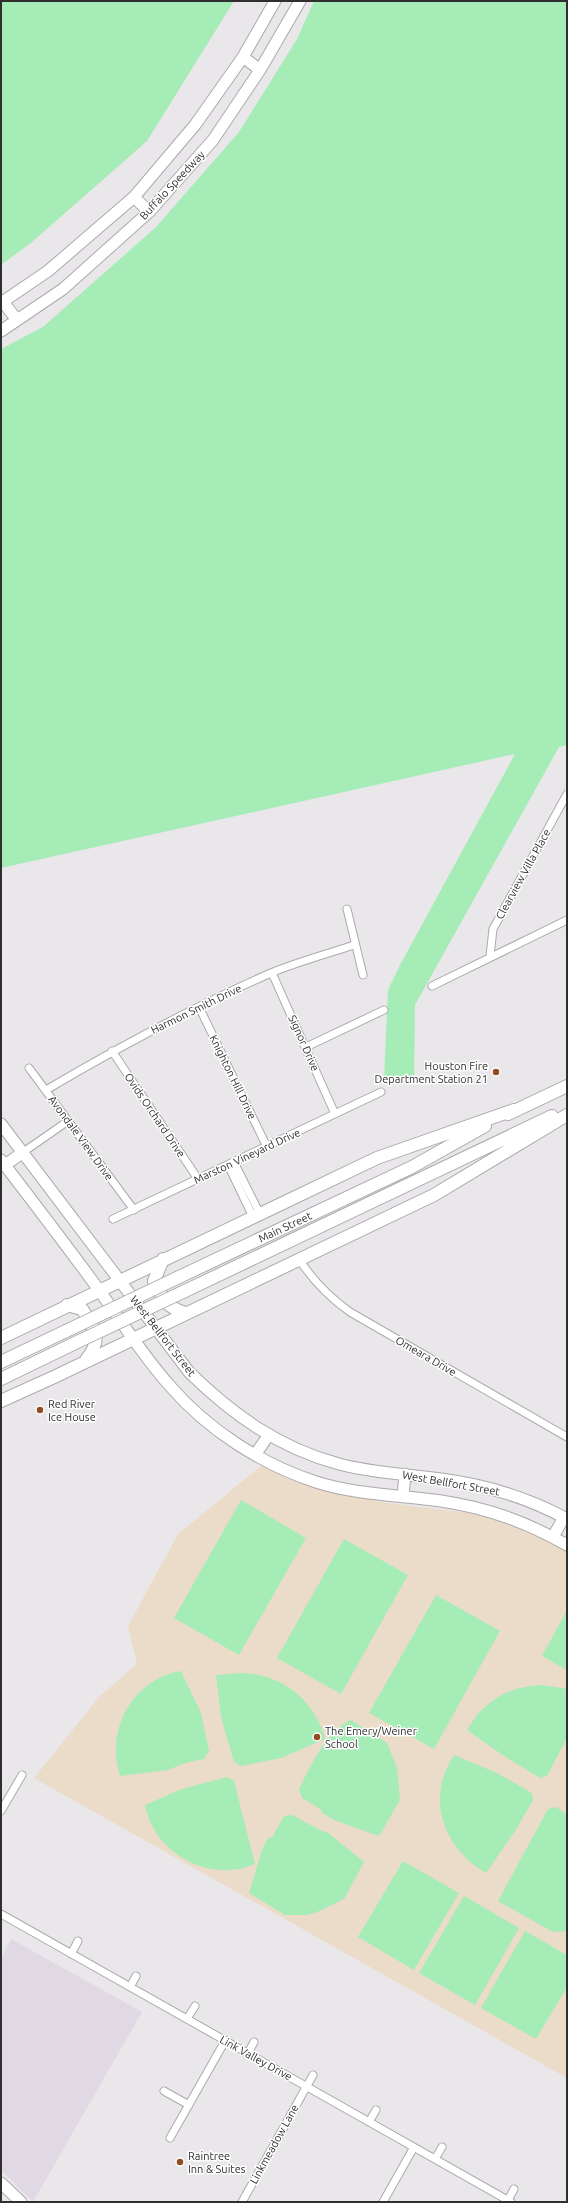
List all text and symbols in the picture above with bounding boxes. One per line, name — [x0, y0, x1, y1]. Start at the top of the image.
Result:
street label: Buffalo Speedway — [137, 148, 207, 222]
street label: Clearview Villa Place — [493, 827, 553, 921]
street label: Harmon Smith Drive — [149, 982, 243, 1036]
street label: Signor Drive — [286, 1013, 322, 1073]
street label: Knighton Hill Drive — [207, 1033, 259, 1121]
place label: Houston Fire Department Station 21 — [375, 1060, 488, 1085]
marker: Houston Fire Department Station 21 — [491, 1067, 501, 1077]
street label: Ovids Orchard Drive — [122, 1071, 188, 1159]
street label: Avondale View Drive — [46, 1093, 116, 1183]
street label: Marston Vineyard Drive — [192, 1126, 302, 1186]
street label: Main Street — [256, 1209, 314, 1245]
street label: West Bellfort Street — [128, 1293, 199, 1379]
street label: Omeara Drive — [394, 1334, 458, 1378]
place label: Red River Ice House — [48, 1398, 96, 1423]
marker: Red River Ice House — [35, 1405, 45, 1415]
street label: West Bellfort Street — [401, 1469, 501, 1498]
place label: The Emery/Weiner School — [325, 1725, 418, 1750]
marker: The Emery/Weiner School — [312, 1732, 322, 1742]
street label: Link Valley Drive — [218, 2033, 294, 2083]
street label: Linkmeadow Lane — [247, 2102, 301, 2186]
place label: Raintree Inn & Suites — [188, 2150, 246, 2175]
marker: Raintree Inn & Suites — [175, 2157, 185, 2167]

